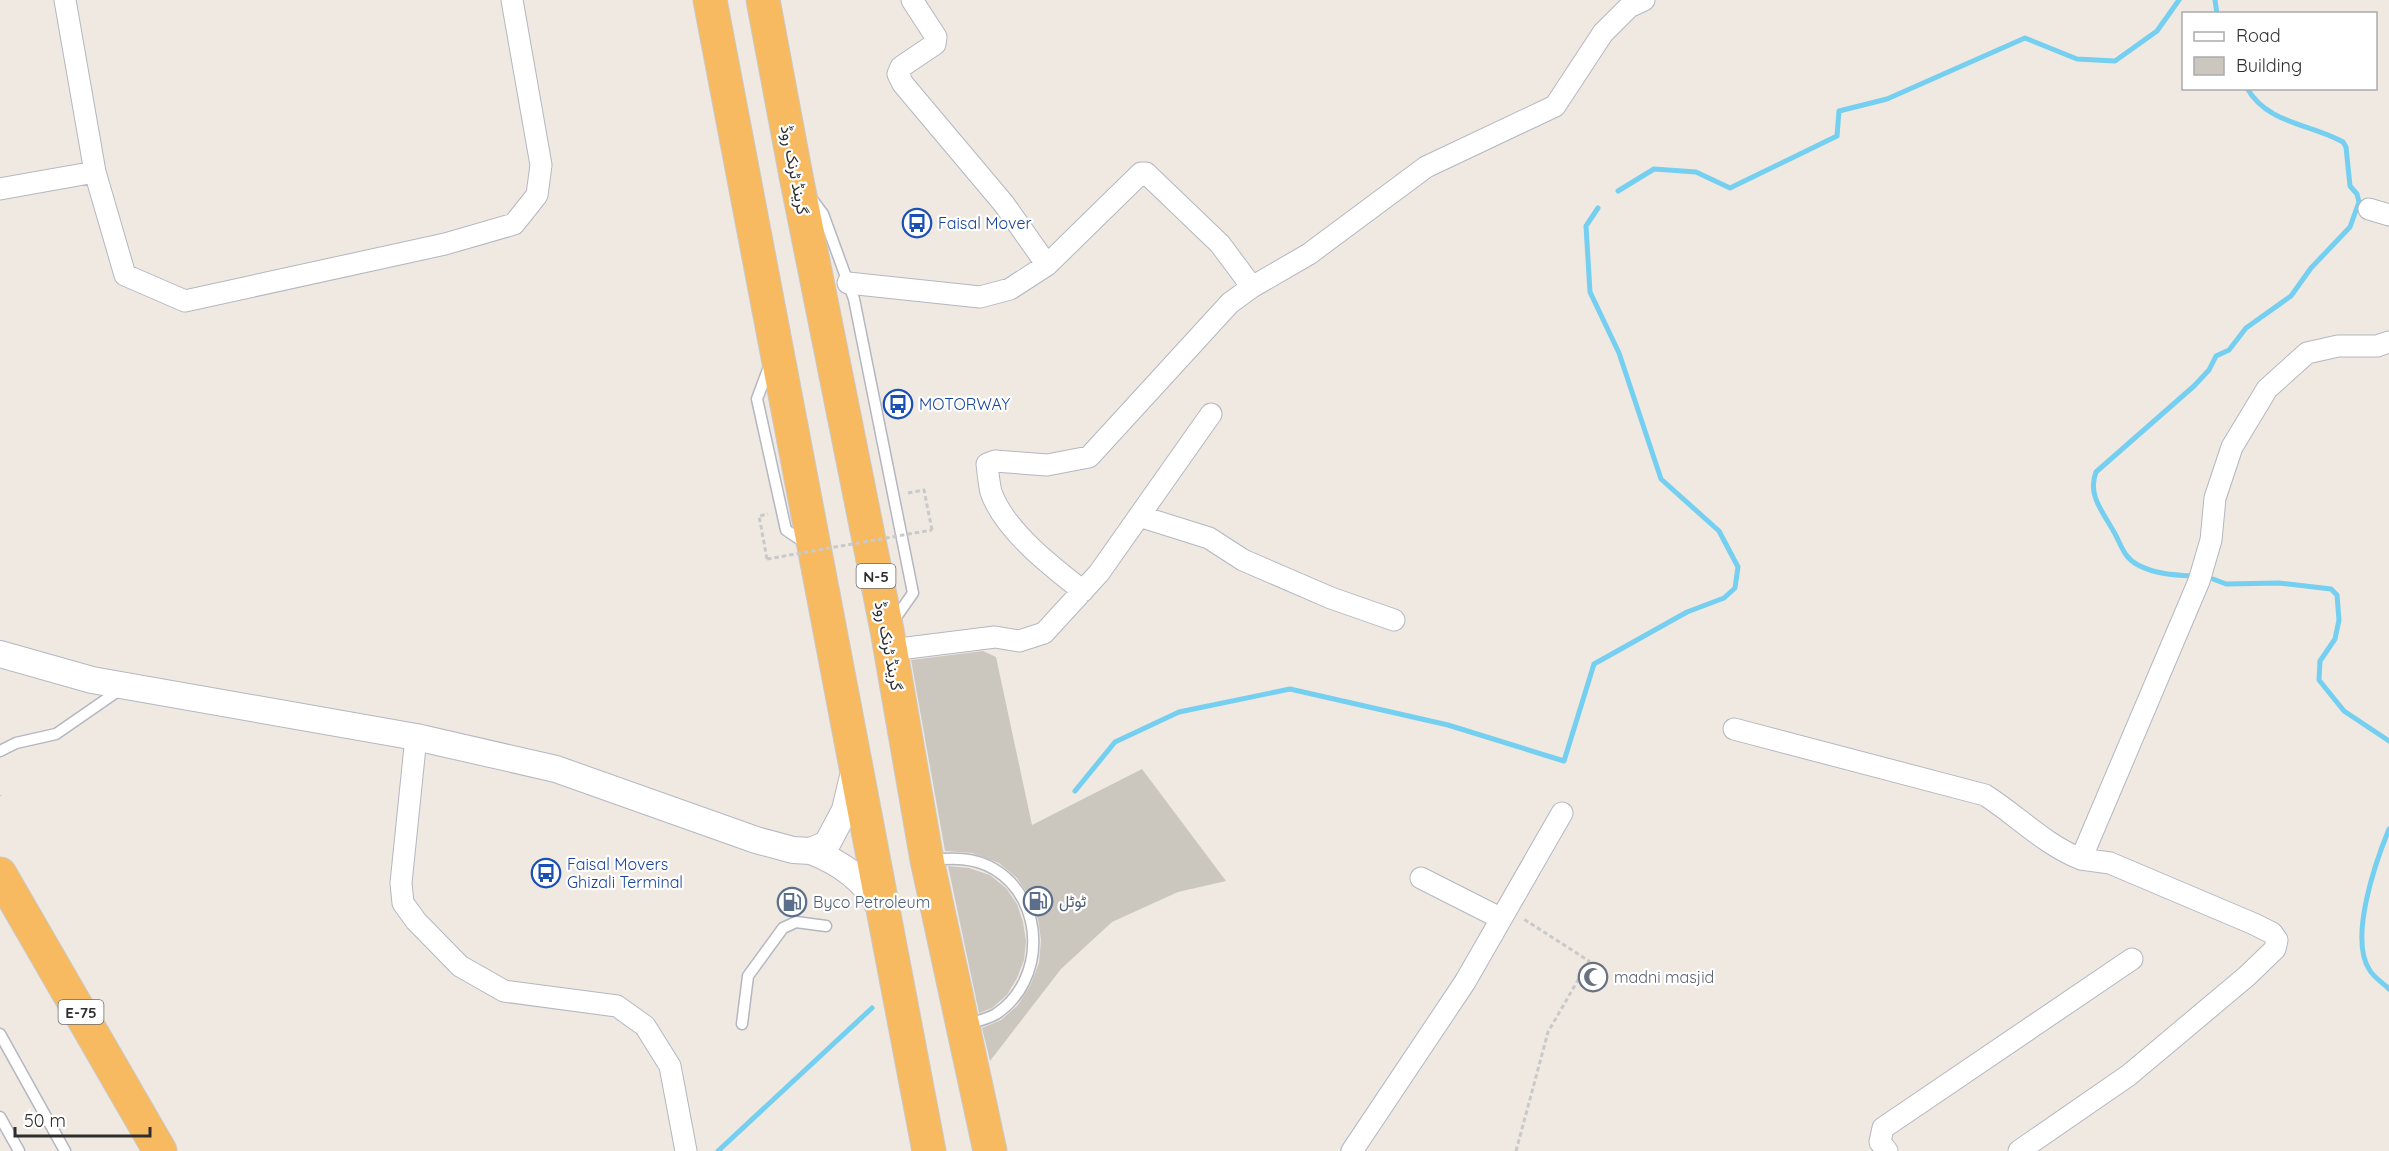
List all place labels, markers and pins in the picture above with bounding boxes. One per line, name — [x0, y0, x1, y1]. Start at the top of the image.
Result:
bus stop icon: Faisal Mover — [901, 207, 933, 239]
place label: Faisal Mover — [938, 213, 1032, 233]
bus stop icon: MOTORWAY — [882, 388, 914, 420]
place label: MOTORWAY — [919, 394, 1010, 414]
place label: Faisal Movers Ghizali Terminal — [567, 854, 683, 892]
bus stop icon: Faisal Movers Ghizali Terminal — [530, 857, 562, 889]
fuel station icon: ٹوٹل — [1022, 885, 1054, 917]
fuel station icon: Byco Petroleum — [776, 886, 808, 918]
place label: ٹوٹل — [1059, 891, 1087, 912]
place label: Byco Petroleum — [813, 892, 930, 912]
mosque icon: madni masjid — [1577, 961, 1609, 993]
place label: madni masjid — [1614, 967, 1714, 987]

